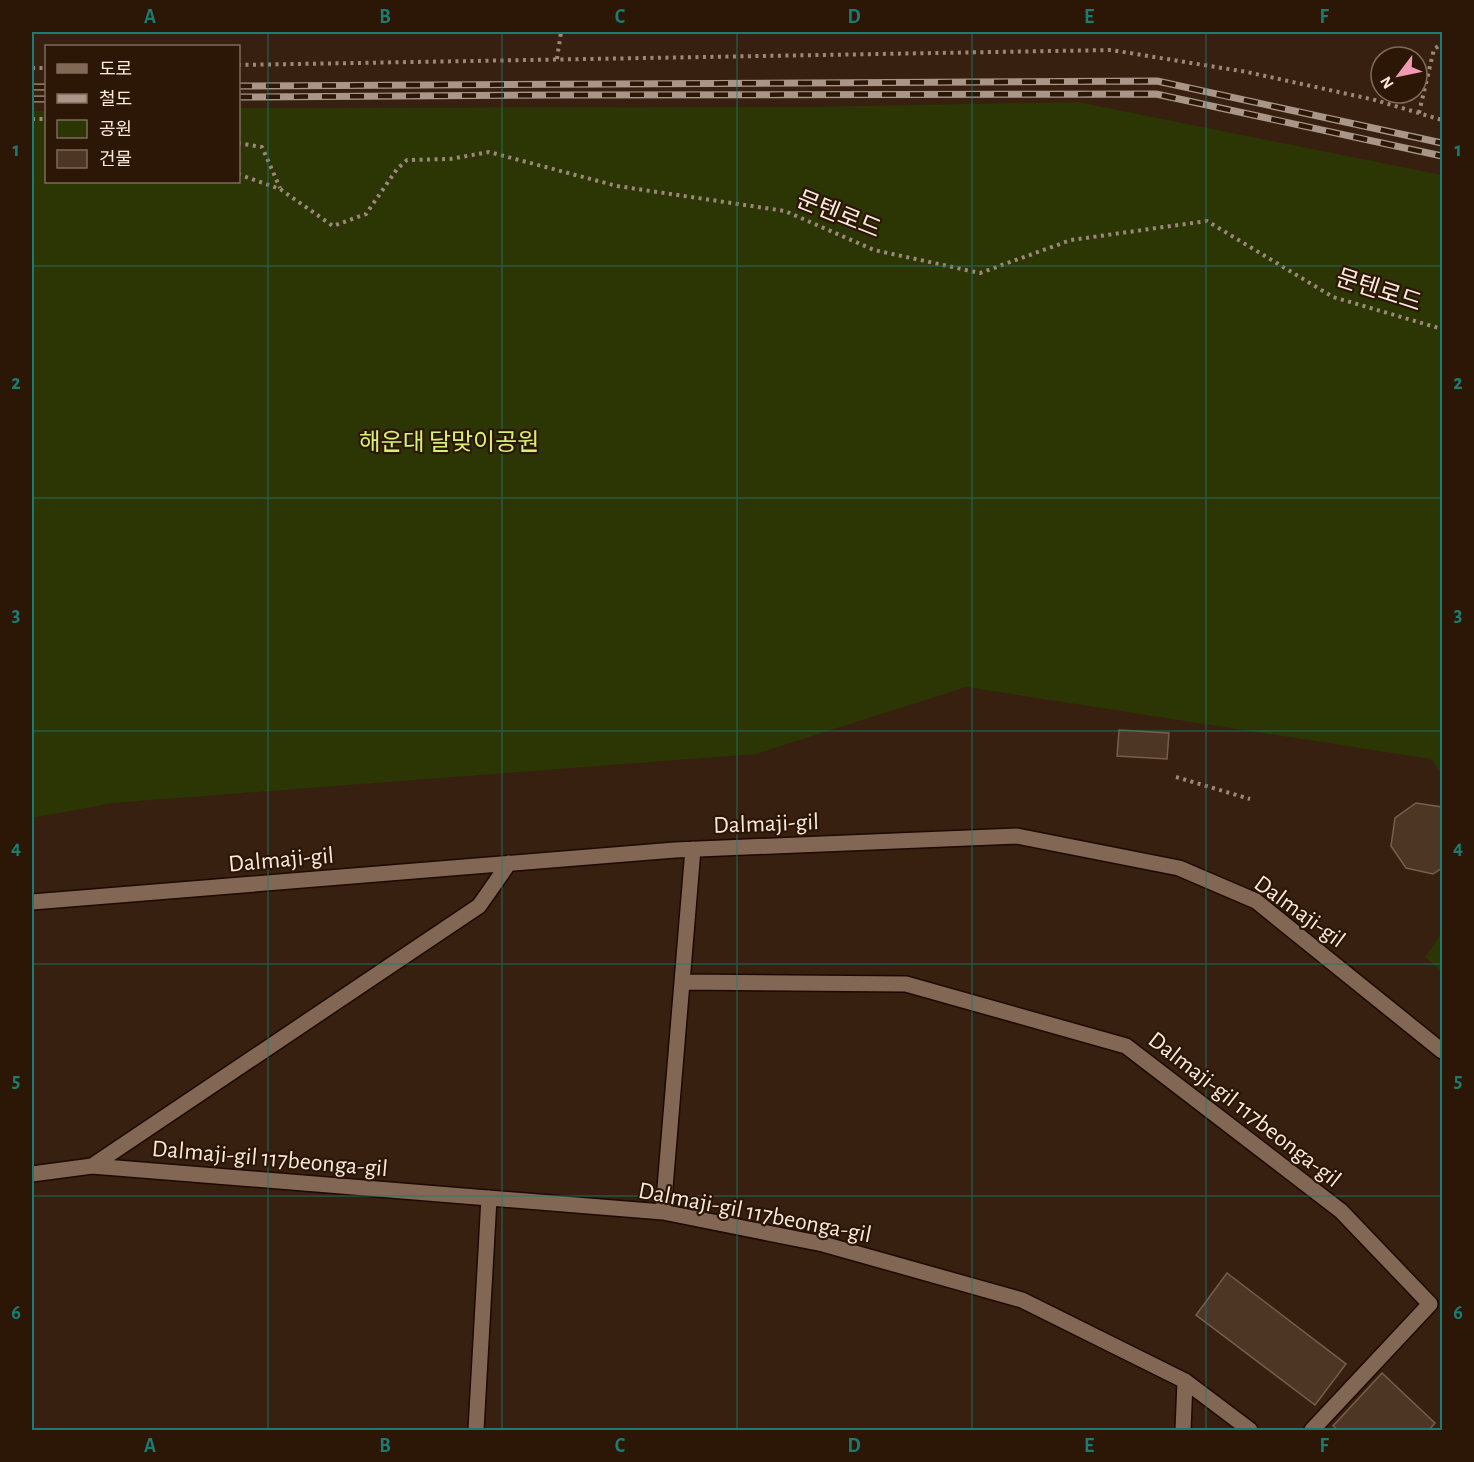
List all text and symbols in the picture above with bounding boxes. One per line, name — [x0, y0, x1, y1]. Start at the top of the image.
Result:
text: A — [144, 7, 156, 27]
text: B — [379, 7, 391, 27]
text: C — [615, 7, 626, 27]
text: D — [847, 7, 861, 27]
text: E — [1084, 7, 1094, 27]
text: F — [1319, 7, 1329, 27]
legend — [45, 45, 240, 183]
north arrow — [1369, 45, 1429, 105]
text: 도로 — [99, 61, 132, 79]
text: N — [1377, 73, 1397, 91]
text: 철도 — [99, 90, 132, 109]
text: 공원 — [99, 120, 132, 139]
text: 1 — [12, 140, 20, 160]
text: 1 — [1454, 140, 1462, 160]
text: 건물 — [99, 150, 132, 169]
street label: 문텐로드 — [793, 186, 884, 243]
street label: 문텐로드 — [1333, 265, 1425, 316]
text: 2 — [11, 373, 21, 393]
text: 2 — [1453, 373, 1463, 393]
park label: 해운대 달맞이공원 — [359, 430, 539, 455]
text: 3 — [12, 605, 20, 625]
text: 3 — [1454, 605, 1462, 625]
street label: Dalmaji-gil — [713, 810, 819, 838]
text: 4 — [11, 838, 21, 858]
text: 4 — [1453, 838, 1463, 858]
street label: Dalmaji-gil — [227, 843, 335, 877]
street label: Dalmaji-gil — [1250, 871, 1349, 953]
street label: Dalmaji-gil 117beonga-gil — [1144, 1027, 1345, 1192]
text: 5 — [12, 1071, 20, 1091]
text: 5 — [1454, 1071, 1462, 1091]
street label: Dalmaji-gil 117beonga-gil — [151, 1137, 389, 1181]
street label: Dalmaji-gil 117beonga-gil — [636, 1179, 873, 1247]
text: 6 — [11, 1303, 21, 1323]
text: 6 — [1453, 1303, 1463, 1323]
text: A — [144, 1436, 156, 1456]
text: B — [379, 1436, 391, 1456]
text: C — [615, 1436, 626, 1456]
text: D — [847, 1436, 861, 1456]
text: E — [1084, 1436, 1094, 1456]
text: F — [1319, 1436, 1329, 1456]

